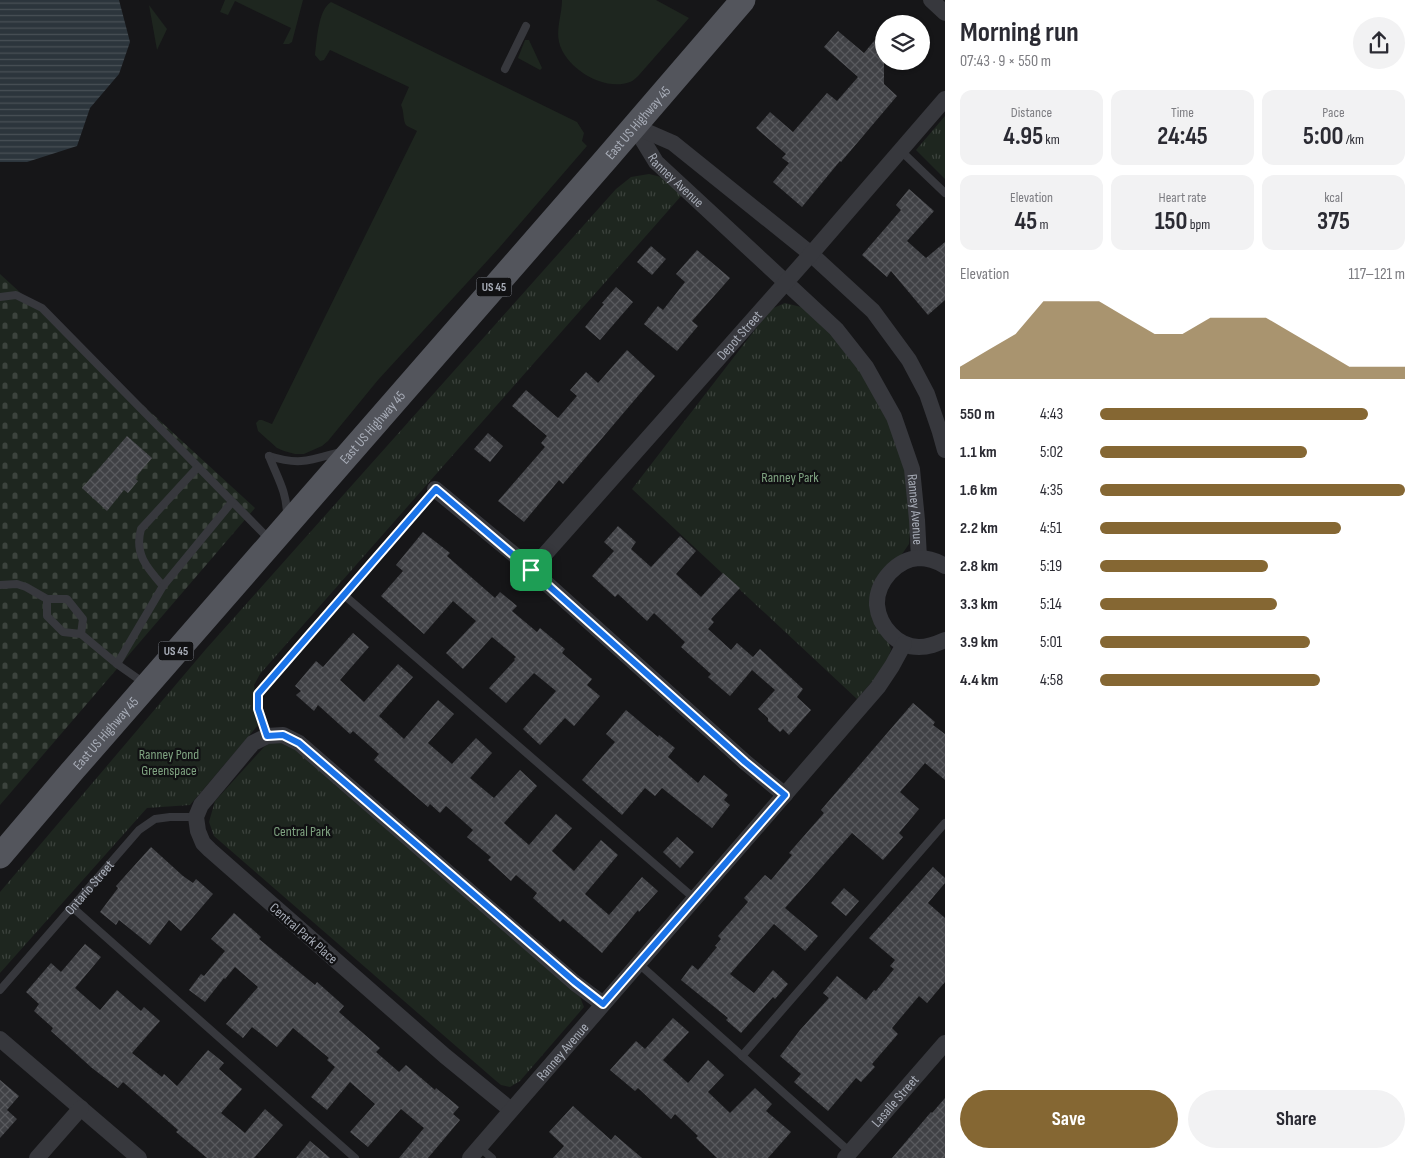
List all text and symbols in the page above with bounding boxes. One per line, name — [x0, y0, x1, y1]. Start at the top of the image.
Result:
map controls — [875, 15, 930, 70]
button: layers — [875, 15, 930, 70]
text: Morning run — [960, 16, 1079, 49]
button: share — [1353, 17, 1405, 69]
text: 07:43 · 9 × 550 m — [960, 52, 1051, 71]
street label: East US Highway 45 — [602, 82, 674, 163]
text: Distance — [1011, 104, 1052, 121]
text: Time — [1171, 104, 1194, 121]
text: Pace — [1322, 104, 1345, 121]
text: 4.95 — [1003, 121, 1043, 152]
text: 24:45 — [1157, 121, 1208, 152]
text: 5:00 — [1303, 121, 1343, 152]
text: km — [1043, 131, 1060, 148]
text: /km — [1343, 131, 1364, 148]
street label: Ranney Avenue — [644, 150, 707, 211]
text: Elevation — [1010, 189, 1053, 206]
text: Heart rate — [1159, 189, 1206, 206]
text: kcal — [1324, 189, 1343, 206]
text: 45 — [1015, 206, 1037, 237]
text: 150 — [1155, 206, 1187, 237]
text: 375 — [1317, 206, 1350, 237]
text: m — [1037, 216, 1048, 233]
text: bpm — [1187, 216, 1210, 233]
text: Elevation — [960, 265, 1009, 284]
text: 117–121 m — [1348, 265, 1405, 284]
road number: US 45 — [476, 278, 512, 296]
street label: Depot Street — [713, 307, 766, 364]
street label: East US Highway 45 — [336, 387, 409, 467]
text: 550 m — [960, 405, 995, 424]
text: 4:43 — [1040, 405, 1063, 424]
text: 1.1 km — [960, 443, 997, 462]
text: 5:02 — [1040, 443, 1063, 462]
park label: Ranney Park — [761, 469, 819, 486]
street label: Ranney Avenue — [904, 473, 926, 545]
text: 1.6 km — [960, 481, 997, 500]
text: 4:35 — [1040, 481, 1063, 500]
text: 2.2 km — [960, 519, 998, 538]
text: 4:51 — [1040, 519, 1062, 538]
pin — [510, 549, 552, 591]
icon: arrive — [517, 556, 545, 584]
text: 2.8 km — [960, 557, 998, 576]
text: 5:19 — [1040, 557, 1062, 576]
text: 3.3 km — [960, 595, 998, 614]
text: 5:14 — [1040, 595, 1062, 614]
text: 3.9 km — [960, 633, 998, 652]
text: 5:01 — [1040, 633, 1062, 652]
road number: US 45 — [158, 641, 194, 660]
text: 4.4 km — [960, 671, 998, 690]
text: 4:58 — [1040, 671, 1063, 690]
street label: East US Highway 45 — [69, 693, 142, 773]
park label: Ranney Pond Greenspace — [139, 746, 199, 779]
park label: Central Park — [273, 823, 331, 840]
street label: Ontario Street — [61, 857, 118, 918]
street label: Central Park Place — [266, 899, 341, 967]
street label: Ranney Avenue — [533, 1019, 592, 1084]
street label: Lasalle Street — [868, 1071, 923, 1131]
button: Save — [960, 1090, 1178, 1148]
button: Share — [1188, 1090, 1405, 1148]

